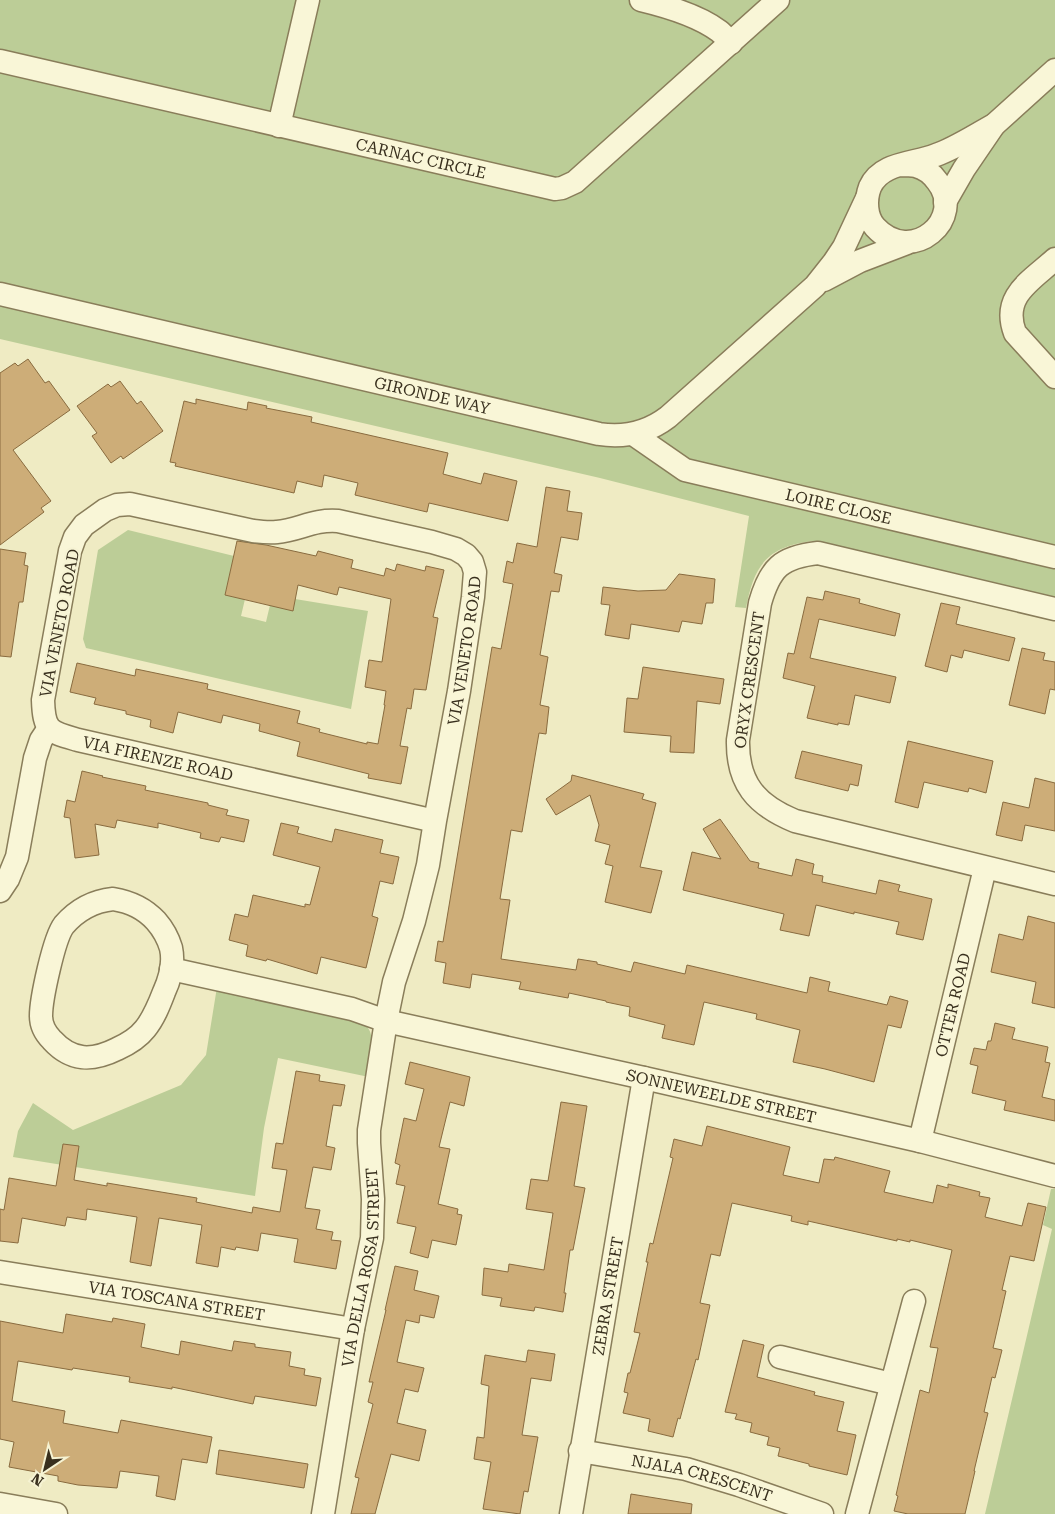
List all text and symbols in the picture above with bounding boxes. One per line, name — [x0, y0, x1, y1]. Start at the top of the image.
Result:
street label: CARNAC CIRCLE — [354, 134, 488, 183]
street label: GIRONDE WAY — [372, 373, 492, 418]
street label: LOIRE CLOSE — [784, 485, 893, 528]
street label: VIA VENETO ROAD — [36, 547, 83, 699]
street label: VIA VENETO ROAD — [444, 575, 485, 727]
street label: ORYX CRESCENT — [730, 610, 769, 750]
street label: VIA FIRENZE ROAD — [81, 732, 235, 785]
street label: OTTER ROAD — [931, 951, 974, 1059]
street label: SONNEWEELDE STREET — [624, 1065, 818, 1127]
street label: VIA DELLA ROSA STREET — [338, 1167, 383, 1368]
street label: ZEBRA STREET — [589, 1235, 627, 1357]
street label: VIA TOSCANA STREET — [87, 1277, 267, 1325]
north arrow — [20, 1444, 70, 1494]
street label: NJALA CRESCENT — [630, 1451, 775, 1506]
text: N — [28, 1470, 47, 1489]

